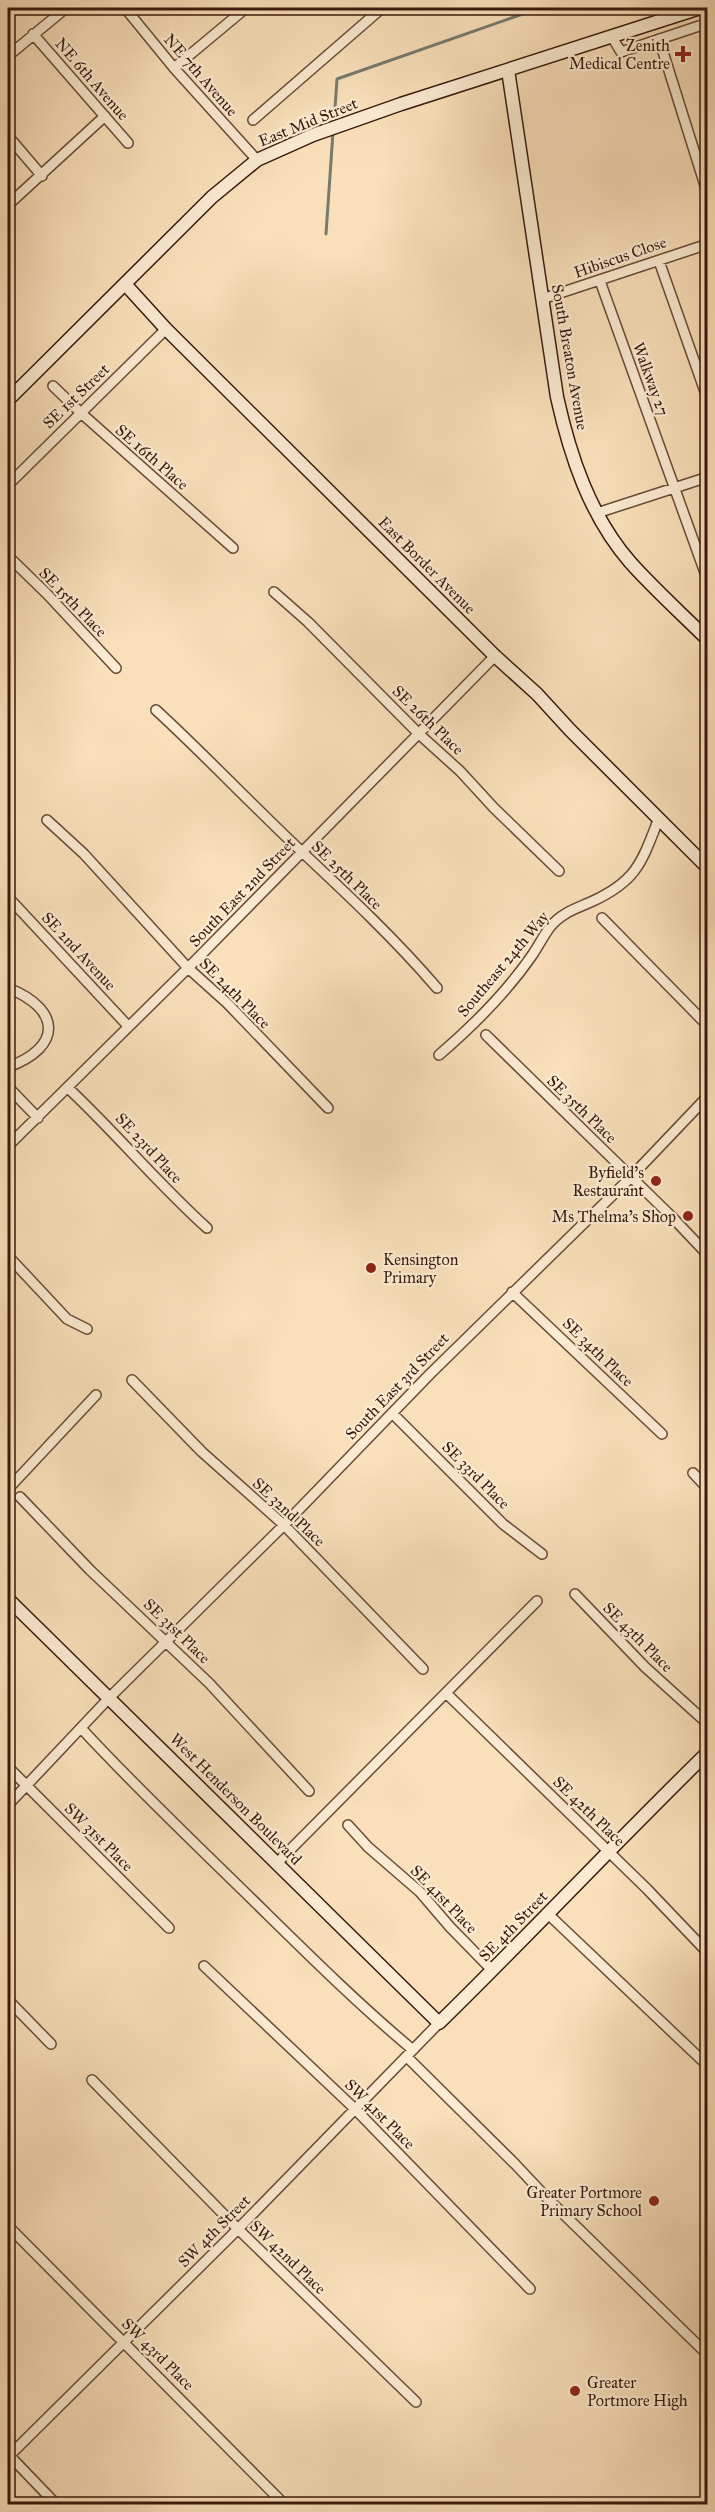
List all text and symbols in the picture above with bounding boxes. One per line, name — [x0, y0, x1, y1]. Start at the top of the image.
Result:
street label: NE 7th Avenue — [160, 30, 242, 120]
street label: NE 6th Avenue — [51, 34, 133, 124]
place label: Zenith Medical Centre — [569, 36, 670, 73]
marker: Zenith Medical Centre — [674, 45, 692, 63]
street label: East Mid Street — [256, 93, 361, 151]
street label: Hibiscus Close — [571, 232, 669, 282]
street label: South Breaton Avenue — [548, 283, 592, 432]
street label: Walkway 27 — [629, 340, 673, 418]
street label: SE 1st Street — [39, 359, 113, 432]
street label: SE 16th Place — [112, 420, 193, 494]
street label: East Border Avenue — [374, 512, 480, 618]
street label: SE 15th Place — [35, 563, 111, 641]
street label: SE 26th Place — [388, 681, 468, 759]
street label: South East 2nd Street — [185, 833, 299, 951]
street label: SE 25th Place — [308, 837, 387, 914]
street label: Southeast 24th Way — [453, 907, 553, 1021]
street label: SE 2nd Avenue — [38, 908, 120, 994]
street label: SE 24th Place — [196, 954, 275, 1033]
street label: SE 35th Place — [543, 1071, 621, 1147]
street label: SE 23rd Place — [112, 1109, 187, 1187]
place label: Byfield's Restaurant — [572, 1163, 644, 1200]
marker: Byfield's Restaurant — [649, 1174, 663, 1188]
place label: Ms Thelma's Shop — [552, 1207, 676, 1226]
marker: Ms Thelma's Shop — [681, 1209, 695, 1223]
place label: Kensington Primary — [383, 1250, 459, 1287]
marker: Kensington Primary — [364, 1261, 378, 1275]
street label: SE 34th Place — [559, 1314, 638, 1391]
street label: South East 3rd Street — [341, 1329, 453, 1443]
street label: SE 33rd Place — [438, 1437, 514, 1513]
street label: SE 32nd Place — [249, 1474, 329, 1551]
street label: SE 31st Place — [140, 1594, 215, 1668]
street label: SE 43th Place — [599, 1598, 677, 1676]
street label: West Henderson Boulevard — [166, 1729, 306, 1869]
street label: SE 42th Place — [549, 1772, 629, 1850]
street label: SW 31st Place — [61, 1799, 137, 1875]
street label: SE 41st Place — [407, 1861, 482, 1937]
street label: SE 4th Street — [475, 1887, 552, 1965]
street label: SW 41st Place — [341, 2075, 419, 2153]
place label: Greater Portmore Primary School — [527, 2183, 643, 2220]
street label: SW 4th Street — [174, 2191, 254, 2271]
marker: Greater Portmore Primary School — [647, 2194, 661, 2208]
street label: SW 42nd Place — [246, 2216, 330, 2298]
street label: SW 43rd Place — [118, 2314, 198, 2394]
place label: Greater Portmore High — [587, 2373, 688, 2411]
marker: Greater Portmore High — [568, 2384, 582, 2398]

